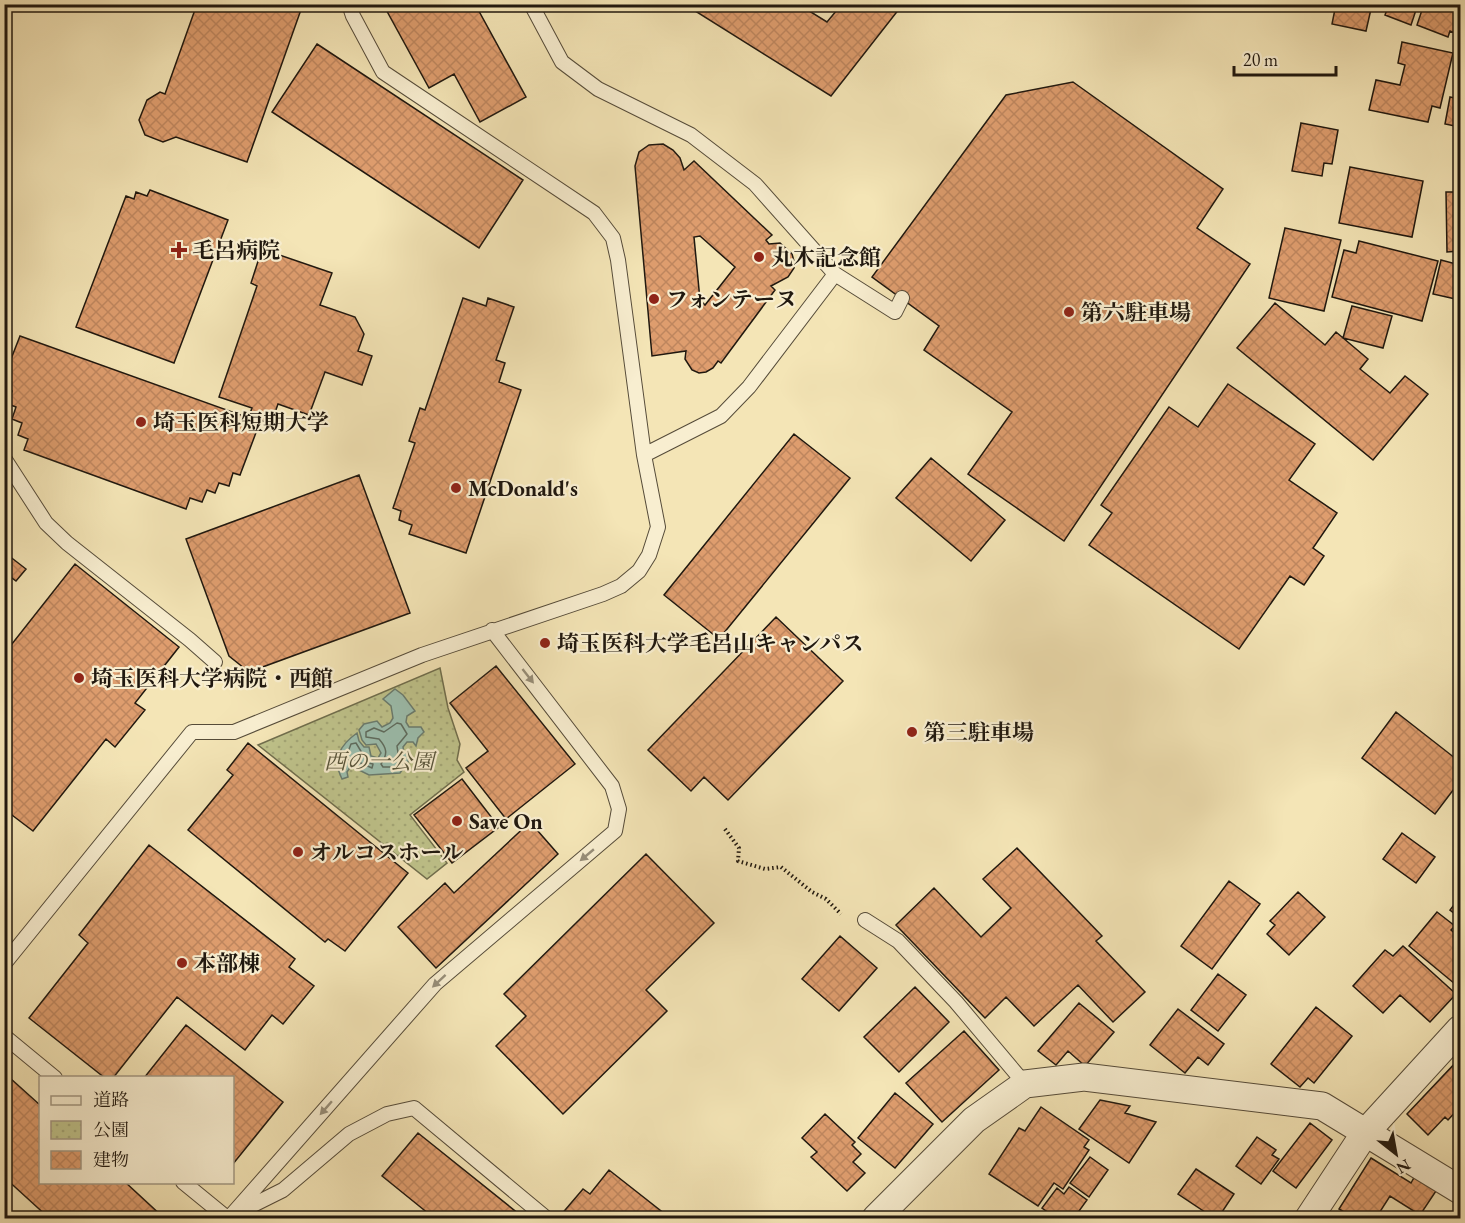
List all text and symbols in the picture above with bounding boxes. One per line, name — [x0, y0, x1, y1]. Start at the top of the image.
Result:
scale bar — [1234, 39, 1336, 77]
text: 20 m — [1243, 48, 1278, 71]
place label: 毛呂病院 — [192, 236, 280, 265]
marker: 毛呂病院 — [170, 241, 188, 259]
place label: 丸木記念館 — [771, 243, 881, 272]
marker: 丸木記念館 — [752, 250, 766, 264]
place label: フォンテーヌ — [666, 285, 797, 314]
marker: フォンテーヌ — [647, 292, 661, 306]
place label: 第六駐車場 — [1081, 298, 1191, 327]
marker: 第六駐車場 — [1062, 305, 1076, 319]
place label: 埼玉医科短期大学 — [153, 408, 329, 437]
marker: 埼玉医科短期大学 — [134, 415, 148, 429]
place label: McDonald's — [468, 474, 578, 503]
marker: McDonald's — [449, 481, 463, 495]
place label: 埼玉医科大学毛呂山キャンパス — [557, 629, 863, 658]
marker: 埼玉医科大学毛呂山キャンパス — [538, 636, 552, 650]
place label: 埼玉医科大学病院・西館 — [91, 664, 333, 693]
one-way arrow — [522, 668, 534, 684]
marker: 埼玉医科大学病院・西館 — [72, 671, 86, 685]
place label: 第三駐車場 — [924, 718, 1034, 747]
marker: 第三駐車場 — [905, 725, 919, 739]
park label: 西の一公園 — [324, 747, 437, 776]
place label: Save On — [469, 807, 543, 836]
marker: Save On — [450, 814, 464, 828]
place label: オルコスホール — [310, 838, 464, 867]
marker: オルコスホール — [291, 845, 305, 859]
one-way arrow — [579, 848, 595, 861]
place label: 本部棟 — [194, 949, 260, 978]
marker: 本部棟 — [175, 956, 189, 970]
one-way arrow — [431, 974, 446, 988]
legend — [39, 1076, 234, 1184]
text: 道路 — [93, 1088, 129, 1111]
one-way arrow — [320, 1100, 333, 1115]
text: 公園 — [93, 1118, 129, 1141]
north arrow — [1366, 1124, 1426, 1184]
text: 建物 — [93, 1148, 129, 1171]
text: N — [1392, 1154, 1414, 1179]

